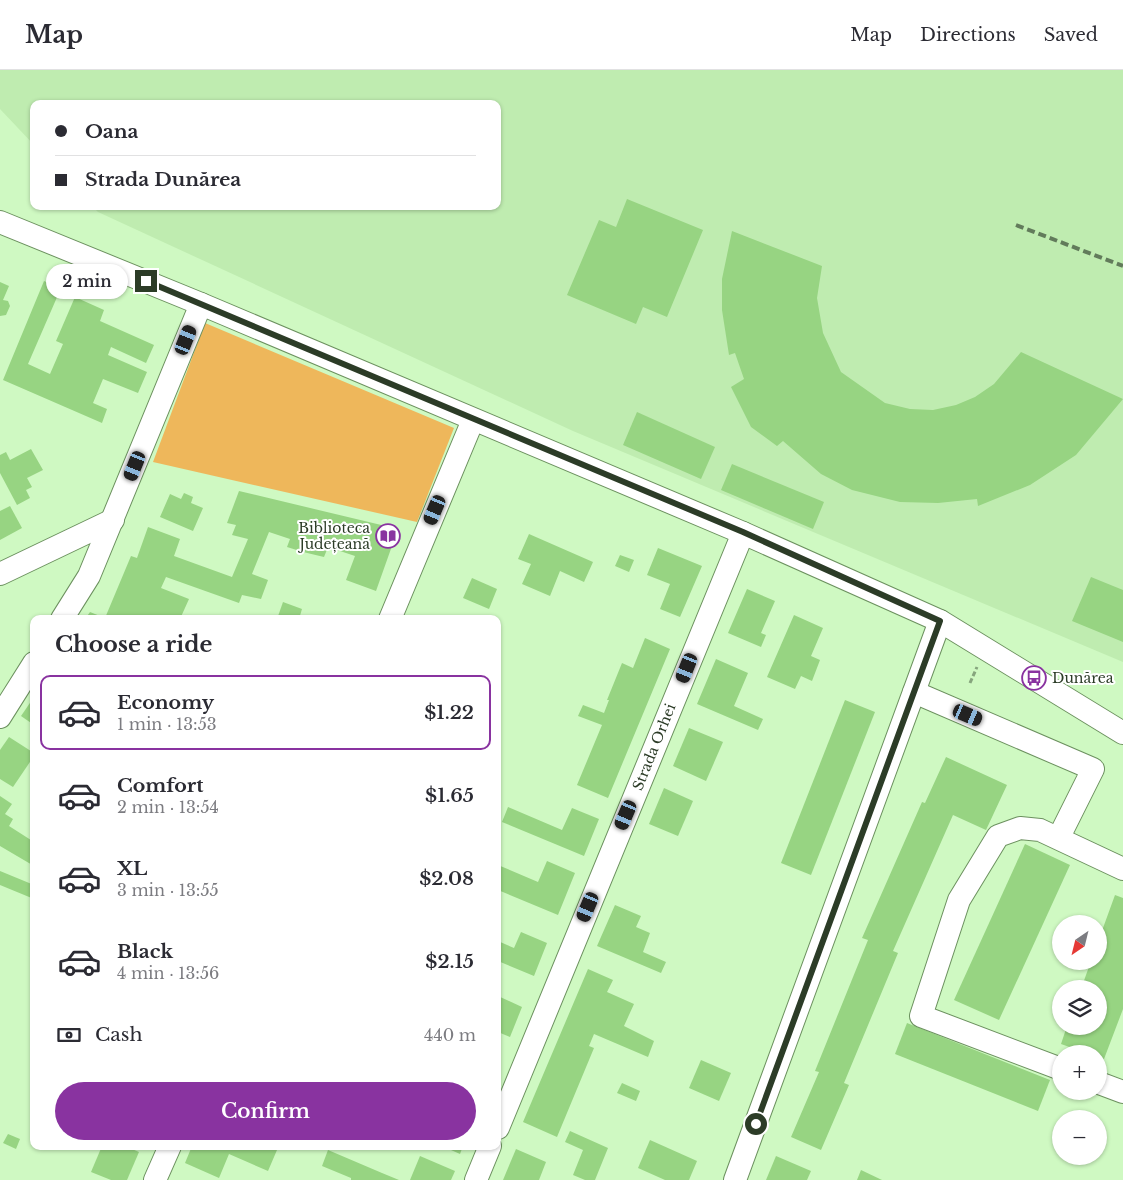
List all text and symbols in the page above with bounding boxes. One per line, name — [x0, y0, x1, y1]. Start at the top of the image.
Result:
text: Map — [25, 20, 83, 49]
text: Map — [850, 24, 892, 46]
text: Directions — [920, 24, 1016, 46]
text: Saved — [1044, 24, 1098, 46]
text: Oana — [85, 120, 138, 143]
text: Strada Dunărea — [85, 168, 241, 191]
callout: 2 min — [46, 264, 128, 298]
route end — [135, 270, 157, 292]
text: 2 min — [62, 271, 112, 291]
car — [173, 323, 198, 357]
car — [122, 449, 147, 483]
car — [422, 493, 447, 527]
place label: Biblioteca Județeană — [297, 519, 370, 553]
library icon: Biblioteca Județeană — [375, 523, 401, 549]
text: Choose a ride — [55, 631, 212, 658]
car — [674, 651, 699, 685]
bus stop icon: Dunărea — [1021, 665, 1047, 691]
place label: Dunărea — [1052, 669, 1114, 687]
icon: car — [57, 690, 102, 735]
text: Economy — [117, 691, 214, 714]
text: $1.22 — [424, 701, 474, 724]
street label: Strada Orhei — [628, 701, 680, 793]
car — [951, 702, 984, 728]
text: 1 min · 13:53 — [117, 714, 217, 734]
icon: car — [57, 773, 102, 818]
text: Comfort — [117, 774, 204, 797]
text: $1.65 — [425, 784, 474, 807]
text: 2 min · 13:54 — [117, 797, 219, 817]
car — [613, 798, 638, 832]
icon: car — [57, 856, 102, 901]
text: XL — [117, 857, 147, 880]
text: $2.08 — [419, 867, 474, 890]
text: 3 min · 13:55 — [117, 880, 219, 900]
car — [575, 890, 600, 924]
north arrow — [1052, 915, 1108, 970]
map controls — [1052, 915, 1107, 1165]
icon: car — [57, 939, 102, 984]
text: Black — [117, 940, 173, 963]
text: $2.15 — [425, 950, 474, 973]
text: 4 min · 13:56 — [117, 963, 219, 983]
button: layers — [1052, 980, 1107, 1035]
icon: cash — [55, 1021, 83, 1049]
text: Cash — [95, 1023, 142, 1046]
text: 440 m — [424, 1025, 476, 1045]
button: + — [1052, 1045, 1107, 1100]
button: Confirm — [55, 1082, 476, 1140]
button: − — [1052, 1110, 1107, 1165]
route start — [745, 1113, 767, 1135]

